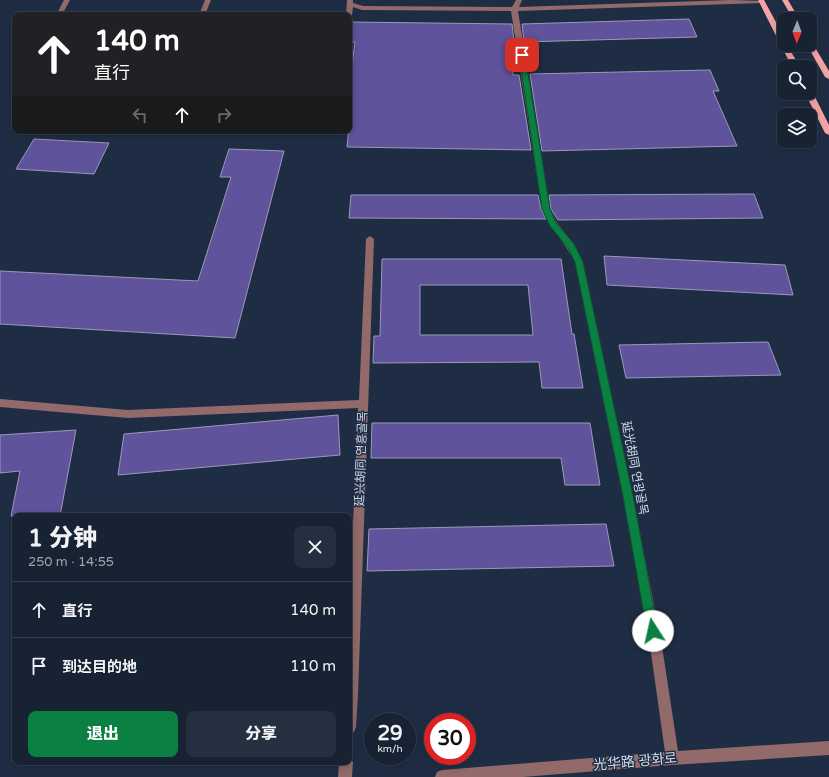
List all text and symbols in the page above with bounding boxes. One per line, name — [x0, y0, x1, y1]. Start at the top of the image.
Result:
north arrow — [777, 12, 817, 52]
map controls — [777, 12, 817, 148]
text: 140 m — [94, 24, 180, 58]
icon: ahead — [28, 28, 80, 80]
pin — [505, 38, 539, 72]
icon: arrive — [511, 44, 533, 66]
button: search — [777, 60, 817, 100]
text: 直行 — [94, 62, 130, 84]
icon: left — [129, 104, 151, 126]
icon: ahead — [171, 104, 193, 126]
icon: right — [213, 104, 235, 126]
button: layers — [777, 108, 817, 148]
street label: 延兴胡同 연흥골목 — [352, 411, 370, 507]
street label: 延光胡同 연광골목 — [619, 420, 651, 516]
text: 1 分钟 — [28, 524, 97, 553]
button: close — [294, 526, 336, 568]
text: 250 m · 14:55 — [28, 554, 114, 570]
icon: ahead — [28, 599, 50, 621]
text: 140 m — [290, 601, 336, 619]
text: 直行 — [62, 602, 92, 620]
position arrow — [632, 610, 674, 652]
icon: arrive — [28, 655, 50, 677]
text: 110 m — [290, 657, 336, 675]
text: 到达目的地 — [62, 658, 137, 676]
button: 退出 — [28, 711, 178, 757]
button: 分享 — [186, 711, 336, 757]
speed limit sign: 30 — [424, 713, 476, 765]
text: 29 — [377, 722, 403, 746]
text: km/h — [377, 743, 403, 755]
street label: 光华路 광화로 — [592, 749, 678, 774]

